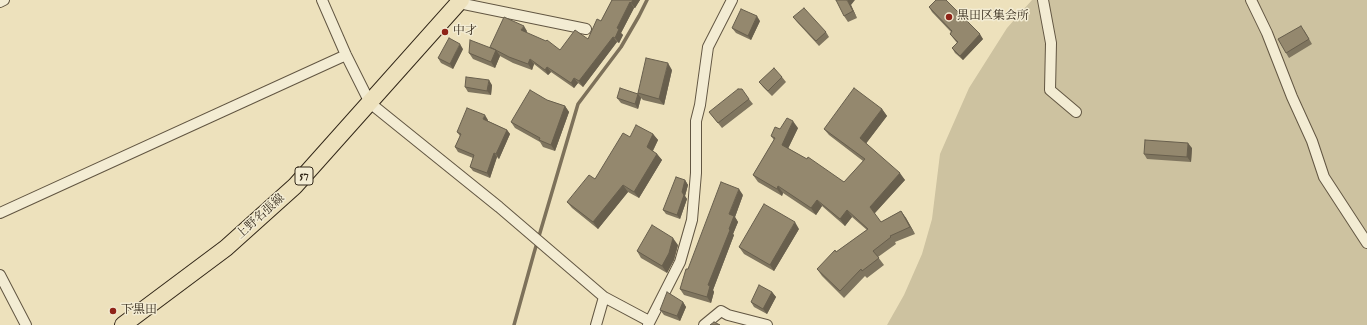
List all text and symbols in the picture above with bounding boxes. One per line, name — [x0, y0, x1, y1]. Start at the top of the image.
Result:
place label: 黒田区集会所 — [957, 10, 1029, 24]
marker: 黒田区集会所 — [944, 12, 954, 22]
place label: 中才 — [453, 25, 477, 39]
marker: 中才 — [440, 27, 450, 37]
road number: 57 — [295, 167, 313, 185]
street label: 上野名張線 — [234, 192, 288, 242]
place label: 下黒田 — [121, 304, 157, 318]
marker: 下黒田 — [108, 306, 118, 316]

